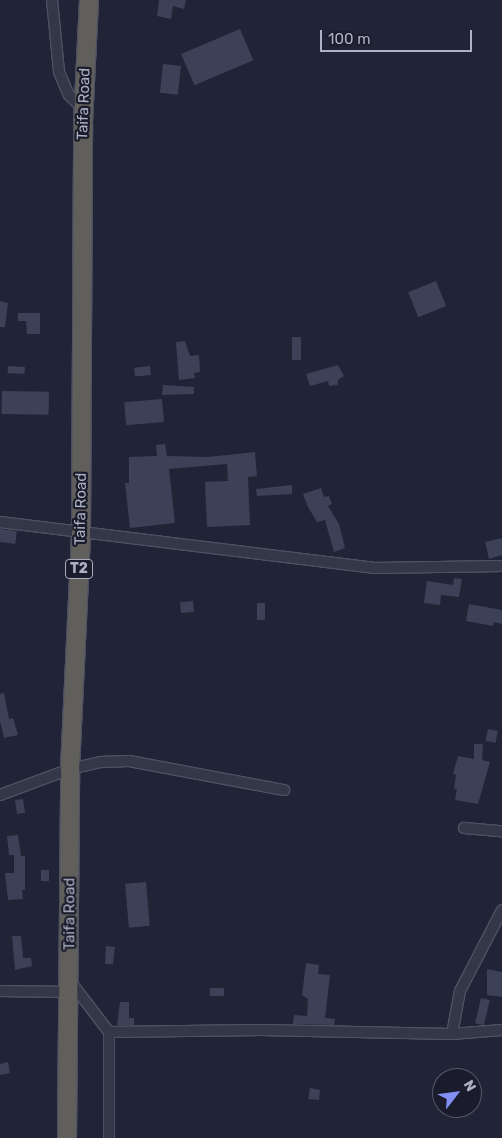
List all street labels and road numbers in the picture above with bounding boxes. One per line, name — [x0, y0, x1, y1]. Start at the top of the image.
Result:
street label: Taifa Road — [74, 68, 94, 140]
street label: Taifa Road — [71, 473, 91, 545]
road number: T2 — [64, 558, 94, 580]
street label: Taifa Road — [61, 878, 79, 950]

